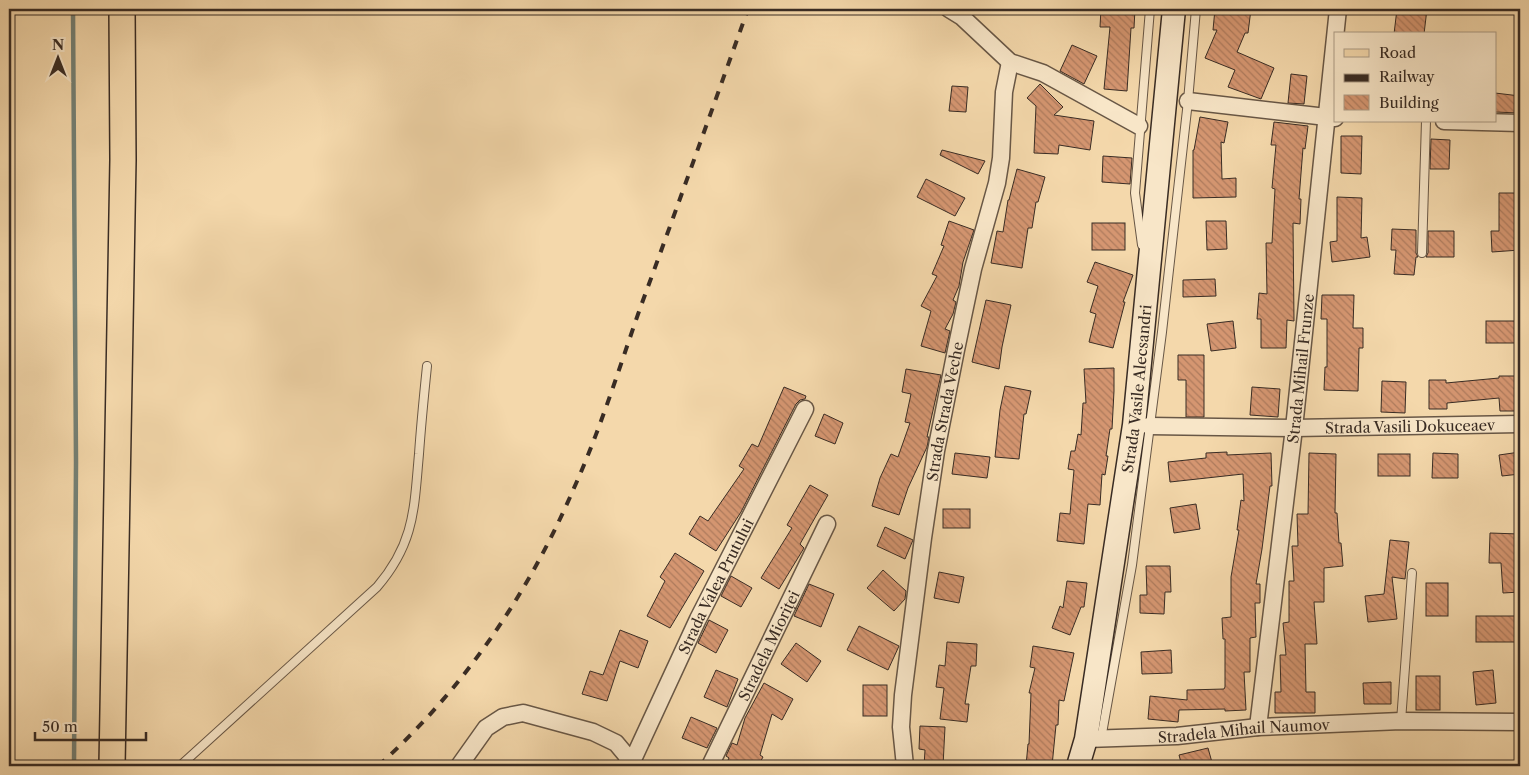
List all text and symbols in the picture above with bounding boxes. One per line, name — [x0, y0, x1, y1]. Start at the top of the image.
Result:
north arrow — [32, 32, 82, 82]
legend — [1334, 32, 1496, 122]
text: N — [52, 36, 64, 54]
text: Road — [1379, 43, 1416, 62]
text: Railway — [1379, 67, 1435, 86]
text: Building — [1379, 93, 1439, 112]
street label: Strada Mihail Frunze — [1283, 293, 1318, 444]
street label: Strada Vasile Alecsandri — [1117, 303, 1155, 474]
street label: Strada Strada Veche — [922, 340, 967, 482]
street label: Strada Vasili Dokuceaev — [1325, 415, 1496, 437]
street label: Strada Valea Prutului — [674, 515, 757, 657]
street label: Stradela Mioriței — [734, 587, 803, 704]
scale bar — [35, 710, 146, 742]
street label: Stradela Mihail Naumov — [1157, 714, 1331, 746]
text: 50 m — [42, 717, 78, 736]

